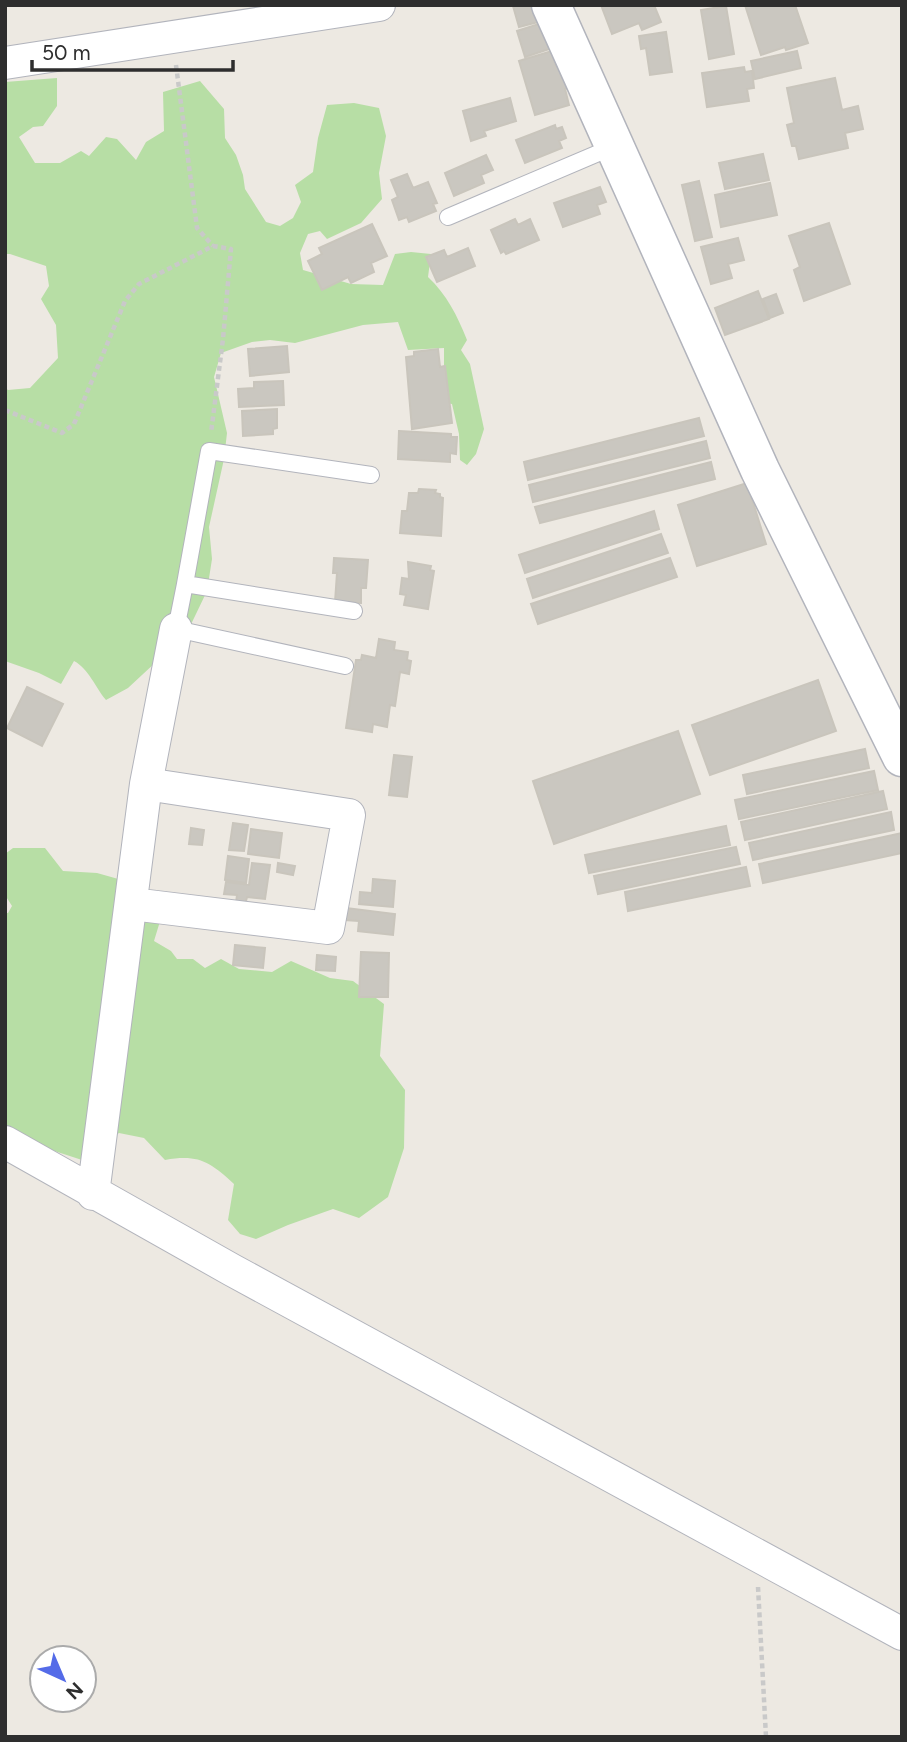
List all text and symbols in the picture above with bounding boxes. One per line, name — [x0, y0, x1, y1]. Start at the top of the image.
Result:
scale bar — [32, 28, 233, 72]
text: 50 m — [42, 40, 91, 65]
north arrow — [28, 1644, 98, 1714]
text: N — [61, 1677, 88, 1704]

